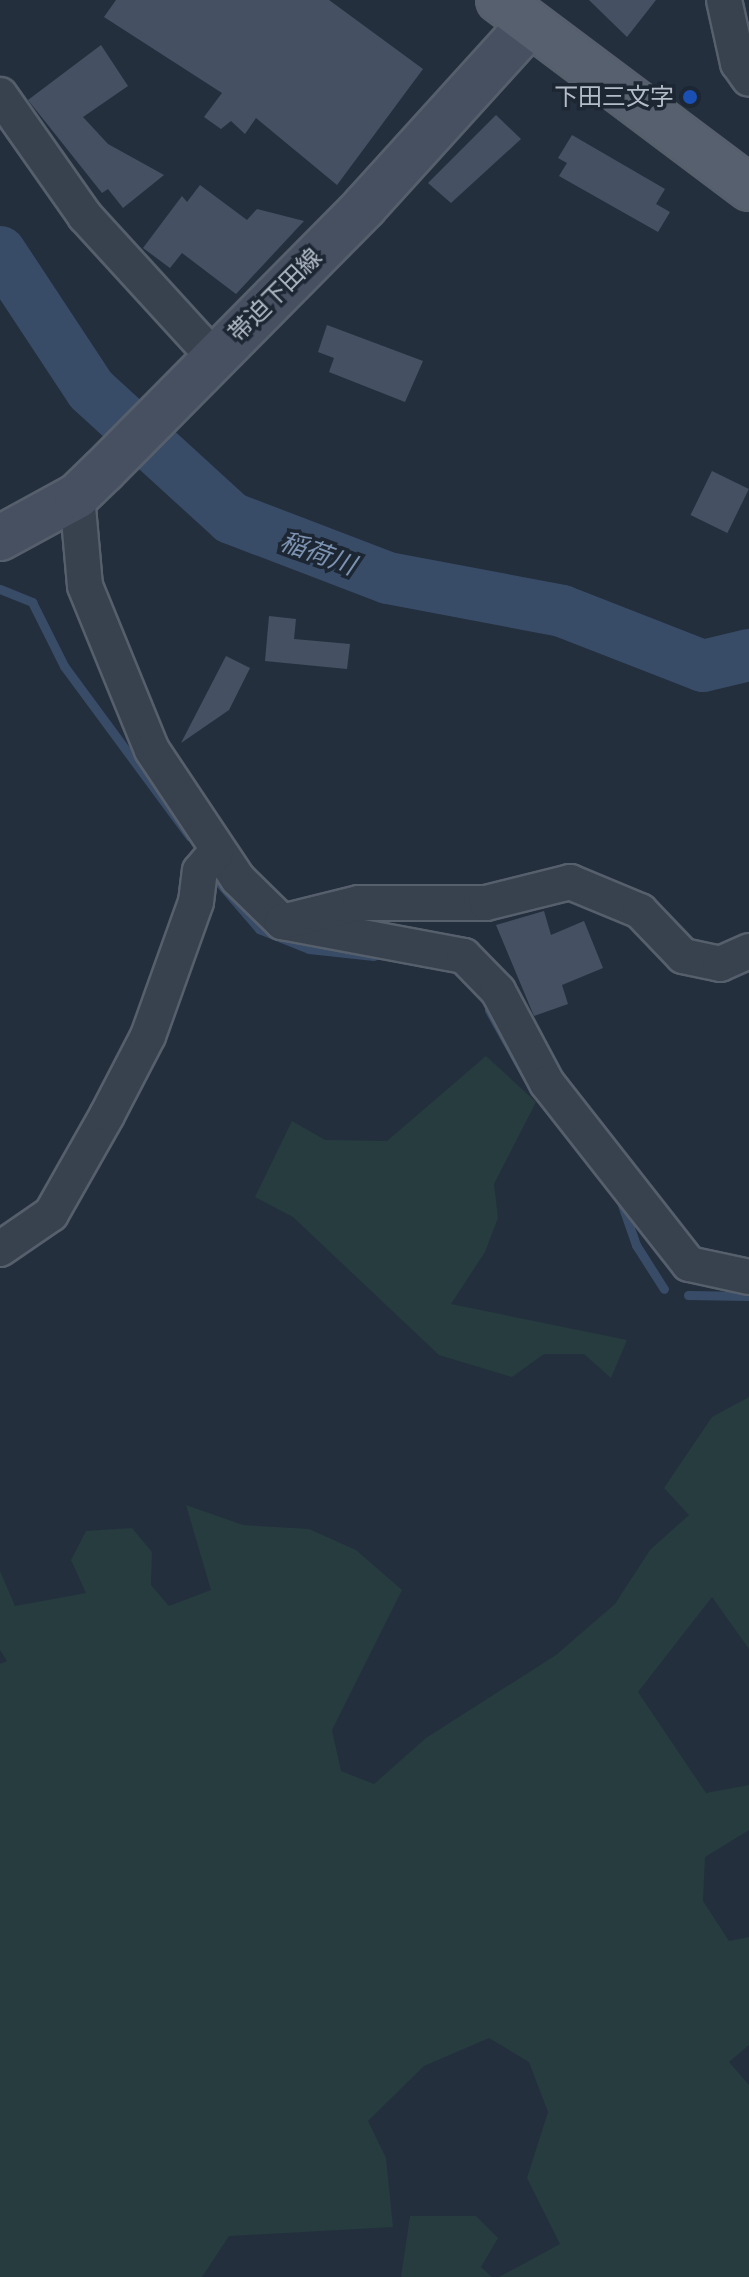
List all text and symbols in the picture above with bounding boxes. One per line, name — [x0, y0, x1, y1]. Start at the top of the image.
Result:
place label: 下田三文字 — [554, 83, 674, 111]
marker: 下田三文字 — [681, 88, 699, 106]
street label: 帯迫下田線 — [222, 242, 328, 348]
water label: 稲荷川 — [276, 525, 360, 581]

